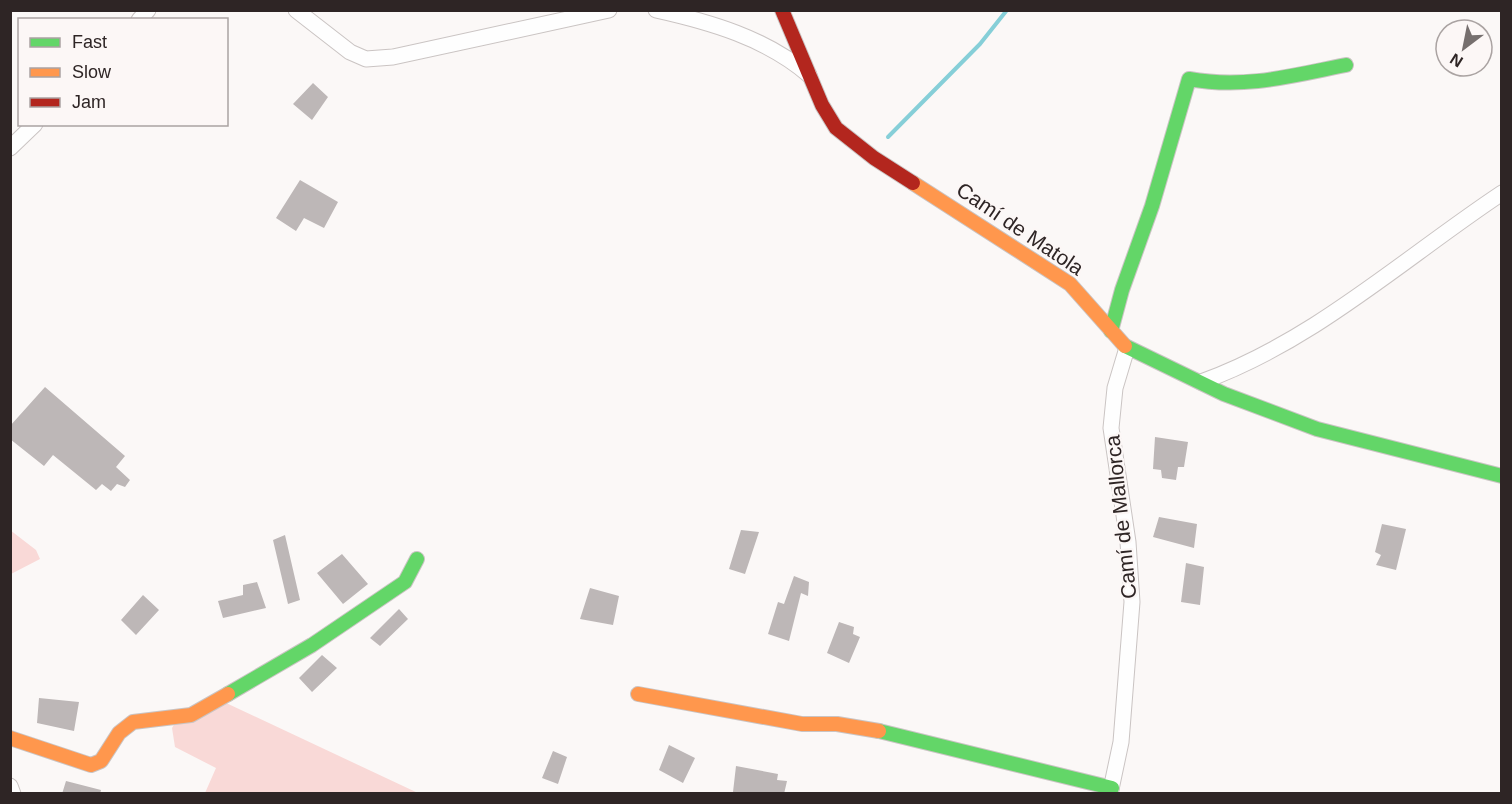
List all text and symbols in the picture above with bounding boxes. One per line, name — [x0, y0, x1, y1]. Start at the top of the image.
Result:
legend — [18, 18, 228, 126]
north arrow — [1434, 18, 1494, 78]
text: Fast — [72, 32, 107, 52]
text: N — [1447, 50, 1466, 71]
text: Slow — [72, 62, 112, 82]
text: Jam — [72, 92, 106, 112]
street label: Camí de Matola — [952, 178, 1088, 280]
street label: Camí de Mallorca — [1100, 434, 1141, 600]

